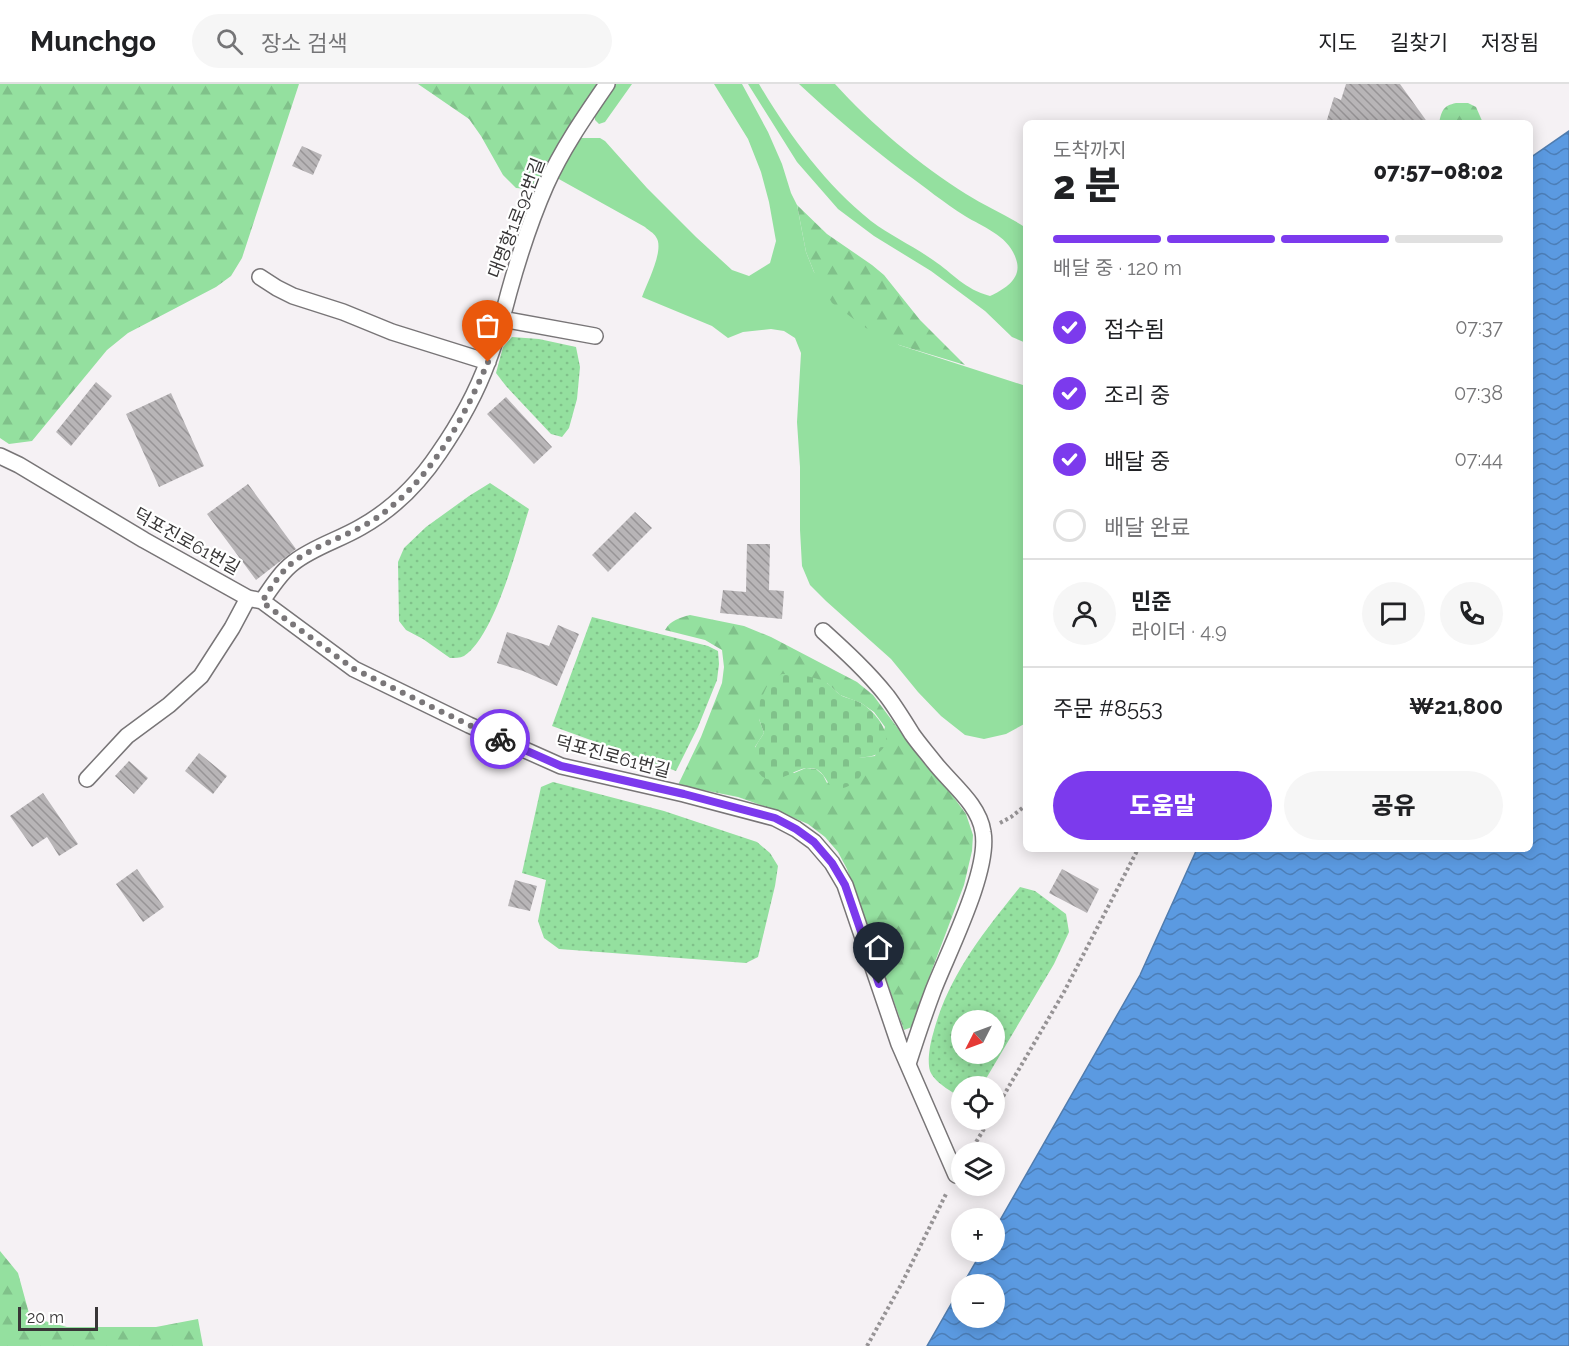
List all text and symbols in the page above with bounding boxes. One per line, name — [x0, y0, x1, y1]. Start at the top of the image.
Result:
search box — [192, 14, 612, 68]
text: Munchgo — [30, 25, 156, 58]
icon: search — [213, 25, 246, 58]
text: 장소 검색 — [261, 30, 347, 56]
text: 지도 — [1318, 30, 1357, 55]
text: 길찾기 — [1390, 30, 1448, 55]
text: 저장됨 — [1481, 30, 1539, 55]
text: 도착까지 — [1053, 138, 1127, 162]
street label: 대명항1로92번길 — [483, 155, 549, 281]
text: 07:57–08:02 — [1374, 158, 1503, 184]
text: 2 분 — [1053, 162, 1121, 208]
text: 배달 중 · 120 m — [1053, 256, 1182, 280]
pin — [462, 300, 513, 362]
icon: bag — [471, 309, 504, 342]
icon: check — [1053, 311, 1086, 344]
text: 07:37 — [1455, 315, 1503, 339]
text: 접수됨 — [1104, 316, 1165, 342]
icon: check — [1053, 377, 1086, 410]
text: 07:38 — [1454, 381, 1503, 405]
text: 조리 중 — [1104, 382, 1170, 408]
icon: check — [1053, 443, 1086, 476]
text: 07:44 — [1455, 447, 1503, 471]
text: 배달 중 — [1104, 448, 1170, 474]
street label: 덕포진로61번길 — [130, 503, 244, 579]
text: 배달 완료 — [1104, 514, 1191, 540]
button: person — [1053, 582, 1116, 645]
button: chat — [1362, 582, 1425, 645]
button: phone — [1440, 582, 1503, 645]
text: 민준 — [1131, 588, 1171, 614]
text: 라이더 · 4.9 — [1131, 619, 1227, 643]
text: ₩21,800 — [1409, 693, 1503, 719]
text: 주문 #8553 — [1053, 695, 1163, 721]
courier — [470, 709, 530, 769]
icon: bike — [484, 723, 517, 756]
street label: 덕포진로61번길 — [553, 731, 673, 781]
button: 도움말 — [1053, 771, 1272, 840]
button: 공유 — [1284, 771, 1503, 840]
pin — [853, 922, 904, 984]
icon: home — [862, 931, 895, 964]
north arrow — [951, 1010, 1005, 1064]
map controls — [951, 1010, 1005, 1328]
button: locate — [951, 1076, 1005, 1130]
button: layers — [951, 1142, 1005, 1196]
button: + — [951, 1208, 1005, 1262]
button: − — [951, 1274, 1005, 1328]
scale bar — [18, 1304, 98, 1332]
text: 20 m — [27, 1308, 64, 1327]

